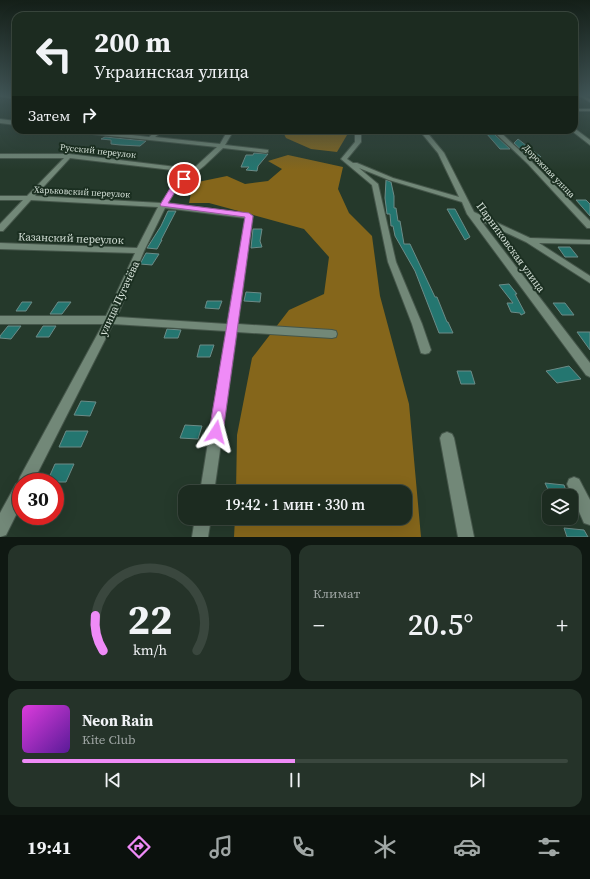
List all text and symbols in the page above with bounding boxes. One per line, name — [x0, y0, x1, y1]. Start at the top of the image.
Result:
text: 200 m — [94, 23, 171, 61]
icon: left — [28, 28, 80, 80]
text: Украинская улица — [94, 59, 249, 84]
icon: right — [78, 104, 100, 126]
text: Затем — [28, 105, 70, 126]
street label: Русский переулок — [59, 141, 137, 161]
street label: Дорожная улица — [520, 142, 578, 201]
pin — [167, 162, 201, 196]
icon: arrive — [173, 168, 195, 190]
street label: Харьковский переулок — [34, 183, 130, 201]
street label: Парниковская улица — [473, 199, 549, 296]
street label: Казанский переулок — [18, 229, 124, 248]
street label: улица Пугачёва — [96, 258, 143, 338]
position arrow — [195, 411, 237, 453]
speed limit sign: 30 — [12, 473, 64, 525]
map controls — [542, 489, 578, 525]
button: layers — [542, 489, 578, 525]
text: 19:42 · 1 мин · 330 m — [225, 494, 365, 515]
text: Климат — [313, 585, 360, 602]
text: 22 — [127, 591, 172, 648]
text: 20.5° — [408, 604, 473, 645]
text: − — [313, 610, 325, 640]
text: + — [556, 610, 568, 640]
text: km/h — [133, 640, 167, 660]
text: Neon Rain — [82, 710, 153, 731]
text: Kite Club — [82, 731, 135, 748]
icon: previous — [102, 769, 124, 791]
icon: pause — [284, 769, 306, 791]
icon: next — [466, 769, 488, 791]
icon: directions — [125, 833, 153, 861]
icon: music — [207, 833, 235, 861]
icon: phone — [289, 833, 317, 861]
icon: climate — [371, 833, 399, 861]
icon: car — [453, 833, 481, 861]
icon: filters — [535, 833, 563, 861]
text: 19:41 — [27, 835, 71, 860]

